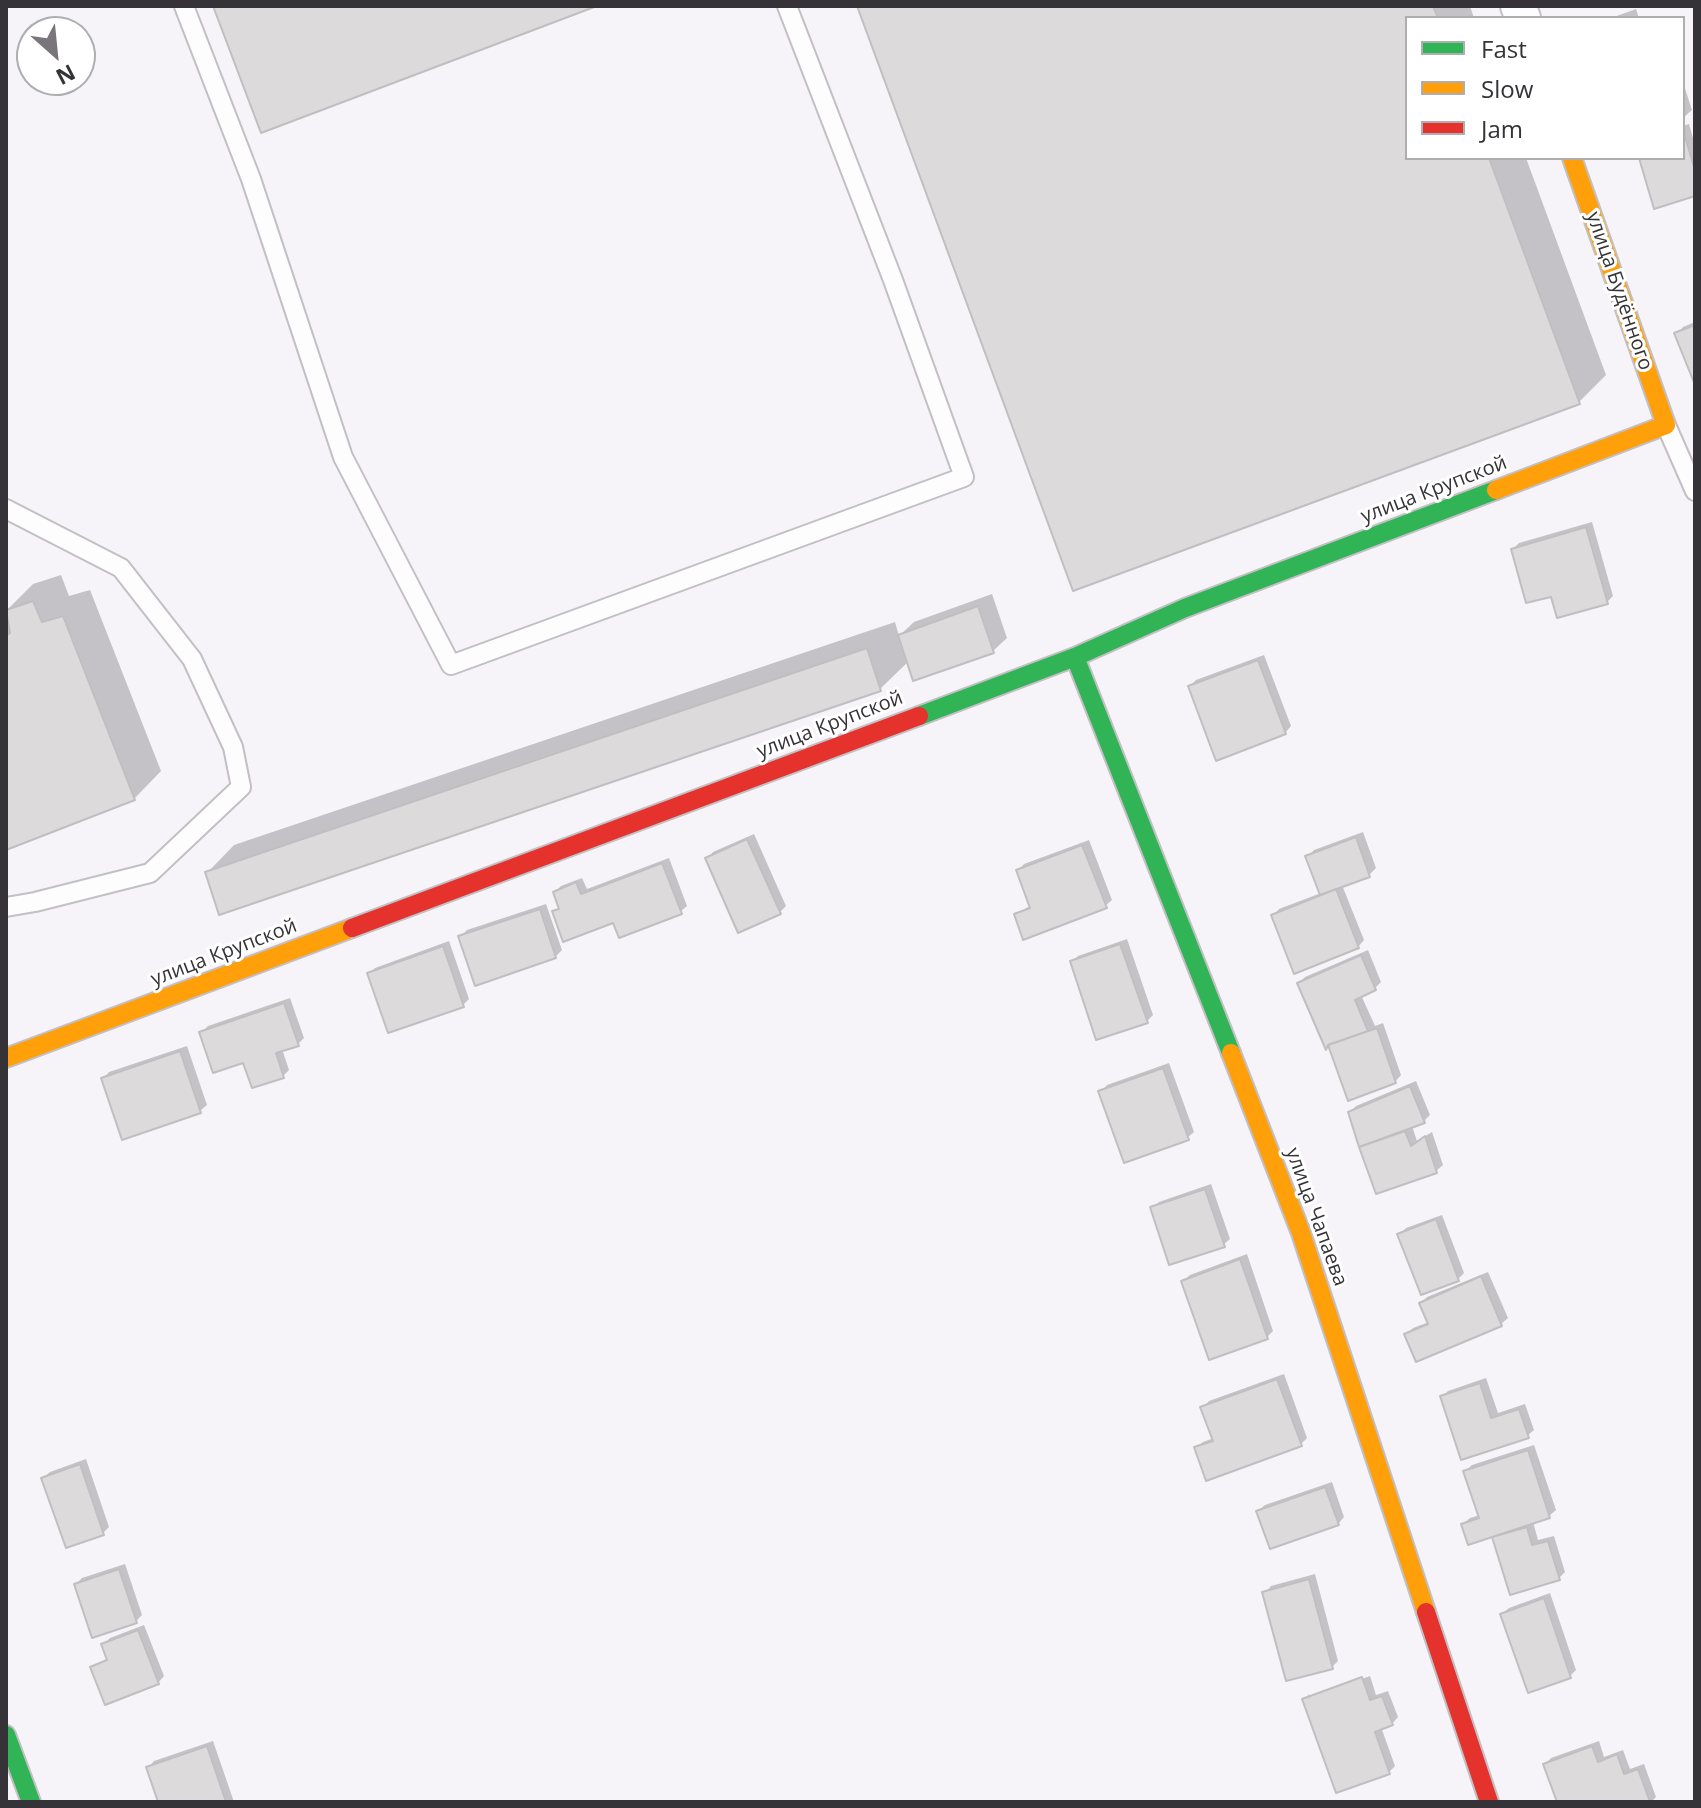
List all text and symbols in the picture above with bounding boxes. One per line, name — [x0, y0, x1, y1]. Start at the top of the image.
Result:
north arrow — [16, 16, 96, 96]
legend — [1405, 16, 1685, 160]
text: Fast — [1481, 32, 1527, 65]
text: N — [51, 58, 81, 93]
text: Slow — [1481, 72, 1533, 105]
text: Jam — [1481, 112, 1523, 145]
street label: улица Будённого — [1581, 209, 1657, 373]
street label: улица Крупской — [1358, 451, 1510, 529]
street label: улица Крупской — [754, 686, 906, 764]
street label: улица Крупской — [148, 914, 300, 992]
street label: улица Чапаева — [1280, 1145, 1352, 1289]

